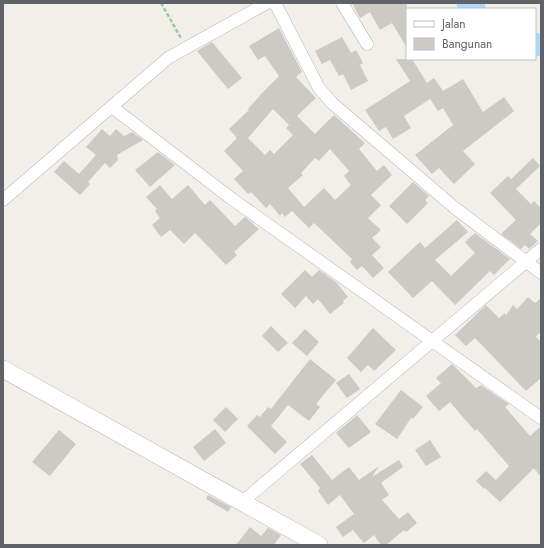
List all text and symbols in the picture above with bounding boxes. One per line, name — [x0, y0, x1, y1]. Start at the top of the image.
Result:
legend — [406, 8, 536, 60]
text: Jalan — [440, 15, 465, 33]
text: Bangunan — [442, 35, 492, 53]

